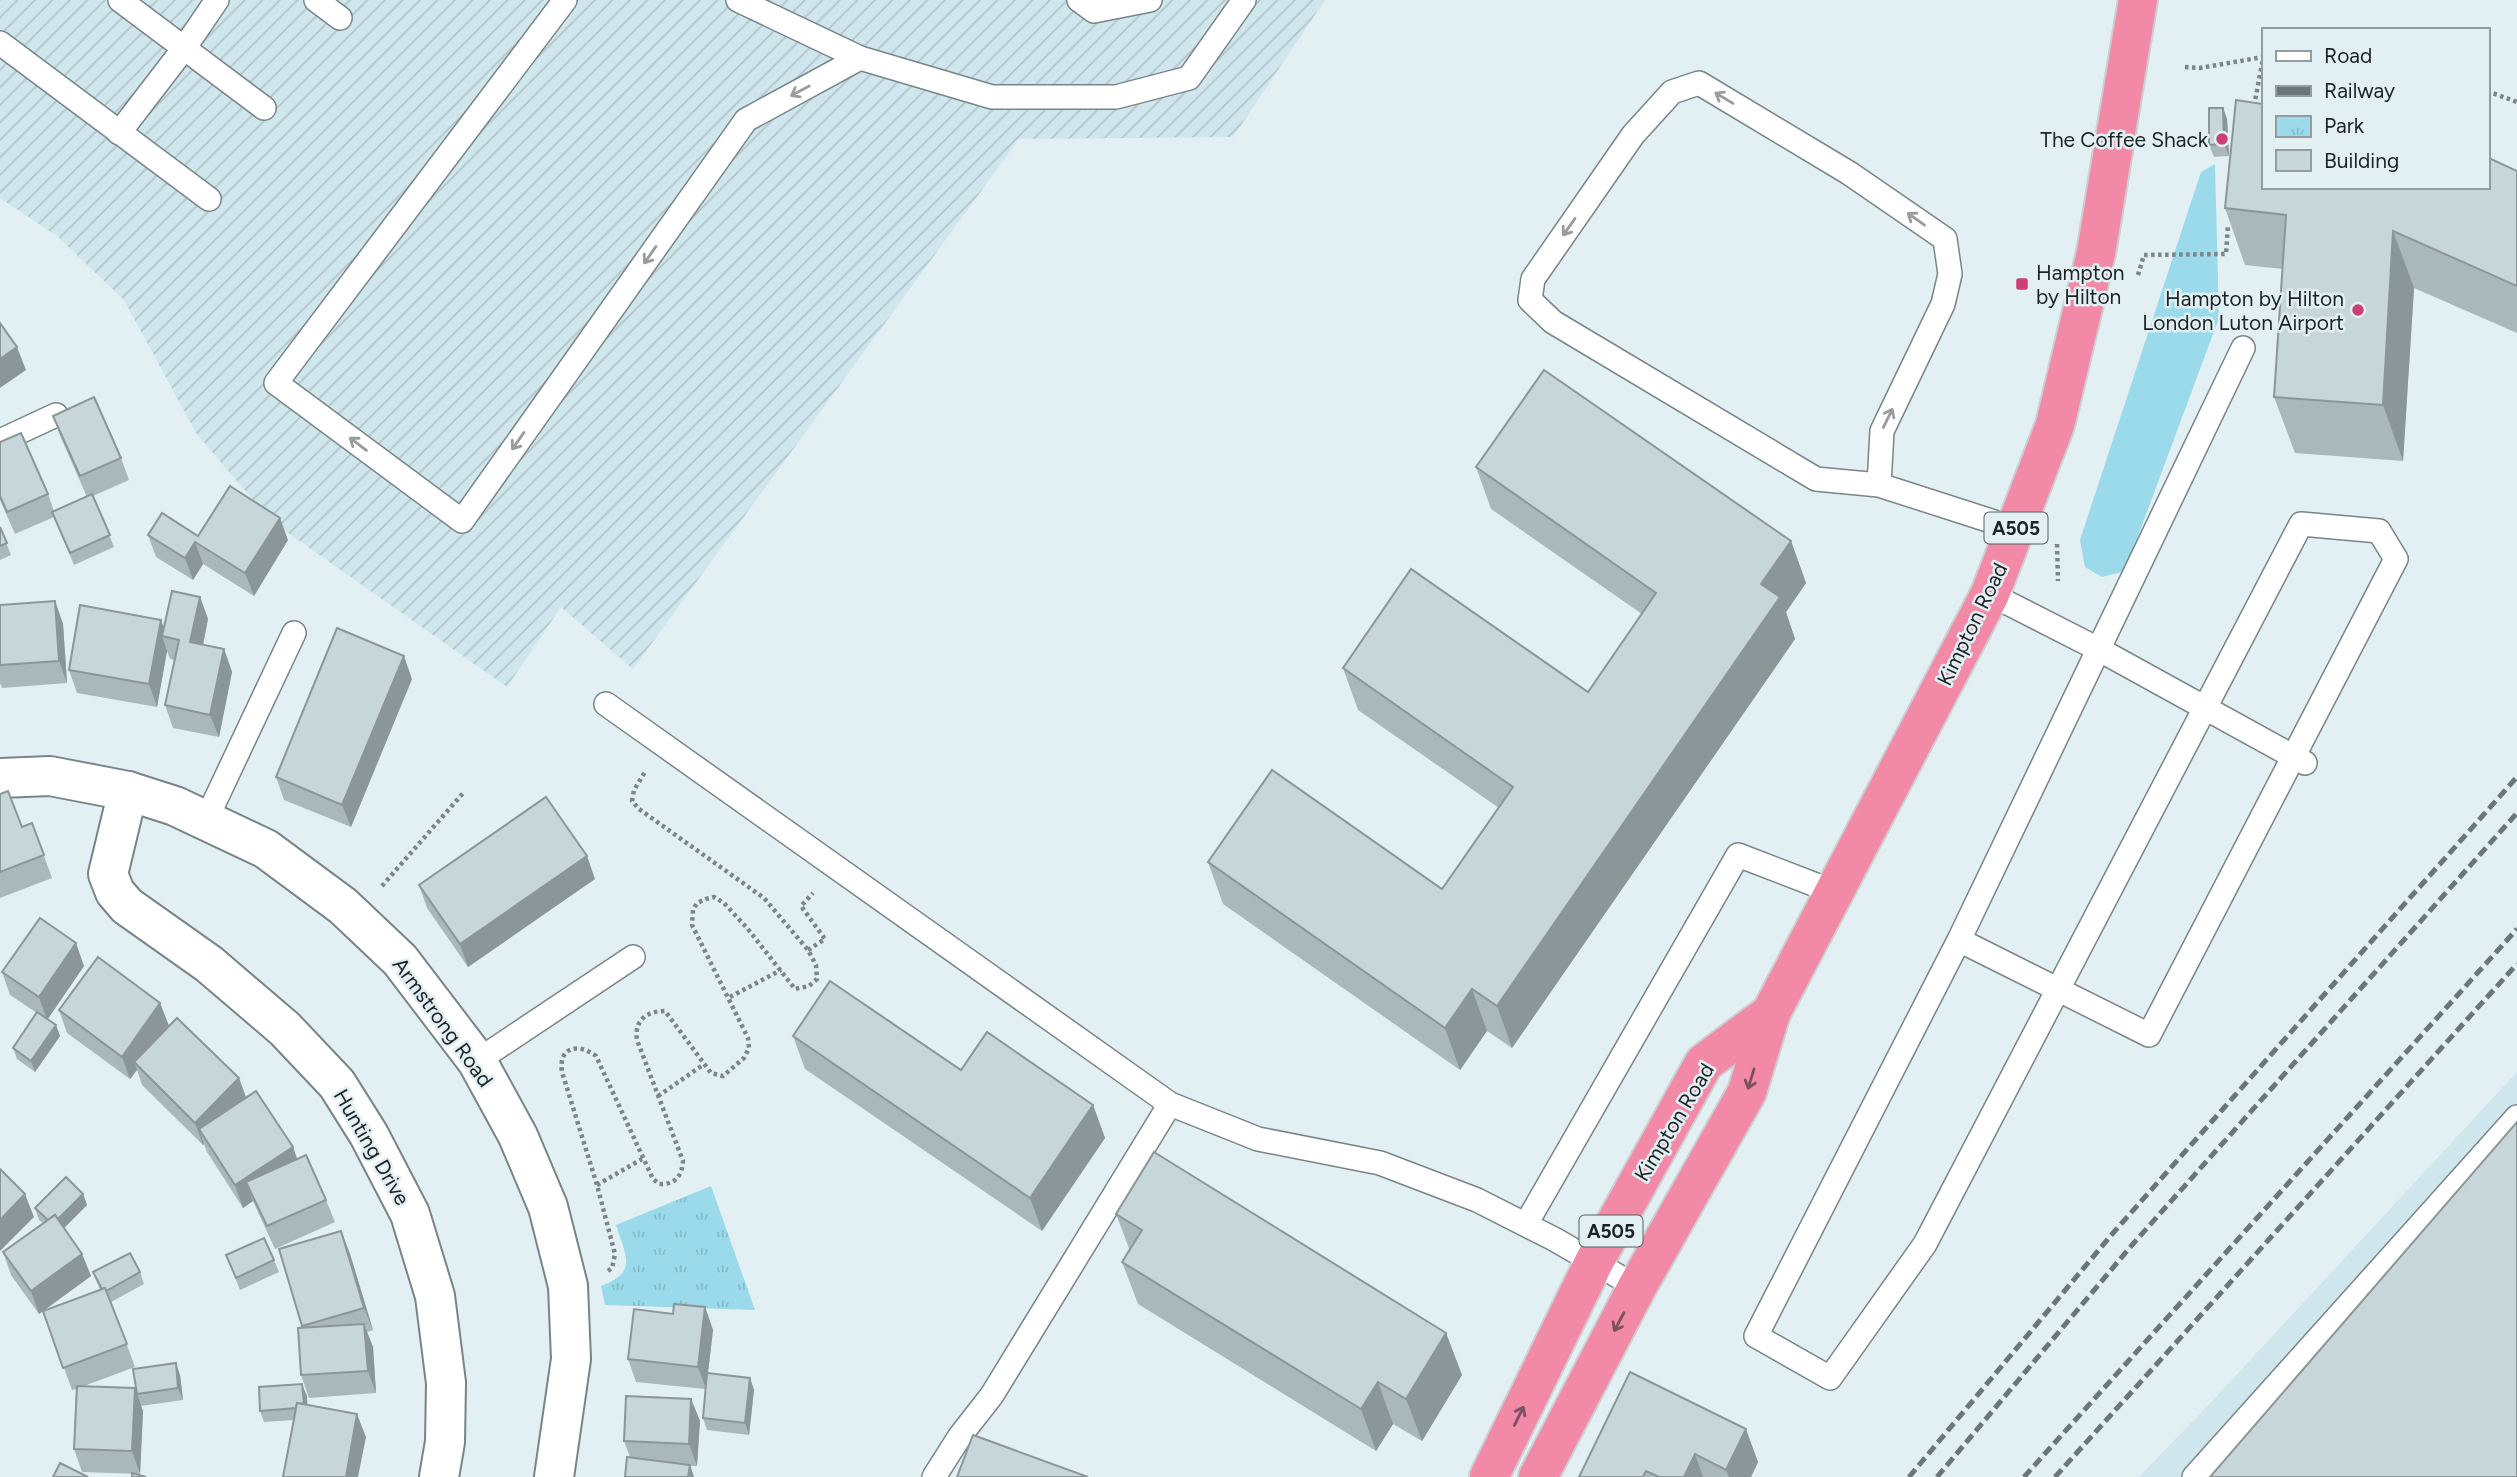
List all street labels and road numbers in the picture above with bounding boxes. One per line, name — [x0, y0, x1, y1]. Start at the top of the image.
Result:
road number: A505 — [1984, 512, 2048, 544]
street label: Kimpton Road — [1932, 559, 2012, 689]
street label: Armstrong Road — [388, 952, 498, 1092]
street label: Kimpton Road — [1629, 1058, 1719, 1186]
street label: Hunting Drive — [329, 1085, 415, 1209]
road number: A505 — [1580, 1216, 1642, 1246]

